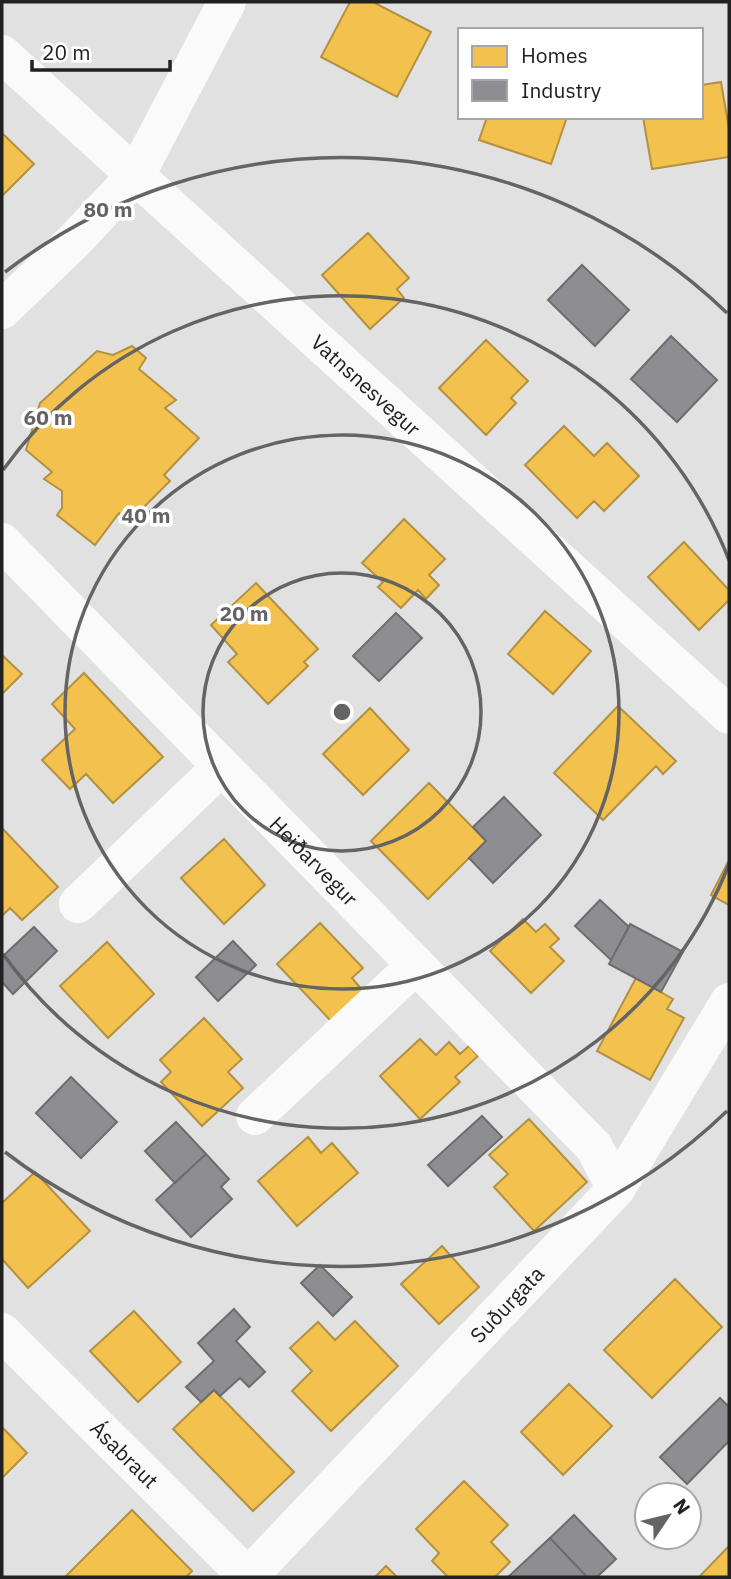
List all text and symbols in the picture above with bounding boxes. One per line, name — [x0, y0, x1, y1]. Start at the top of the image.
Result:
scale bar — [32, 28, 170, 72]
legend — [458, 28, 703, 119]
text: 20 m — [42, 38, 91, 66]
text: Homes — [521, 41, 588, 69]
text: Industry — [521, 76, 602, 104]
text: 80 m — [84, 195, 132, 223]
street label: Vatnsnesvegur — [305, 328, 427, 442]
text: 60 m — [24, 403, 72, 431]
text: 40 m — [122, 501, 170, 529]
text: 20 m — [220, 599, 268, 627]
centre of rings — [330, 700, 354, 724]
street label: Heiðarvegur — [264, 810, 364, 912]
street label: Suðurgata — [464, 1260, 550, 1349]
street label: Ásabraut — [84, 1414, 165, 1494]
north arrow — [633, 1481, 703, 1551]
text: N — [668, 1494, 696, 1519]

